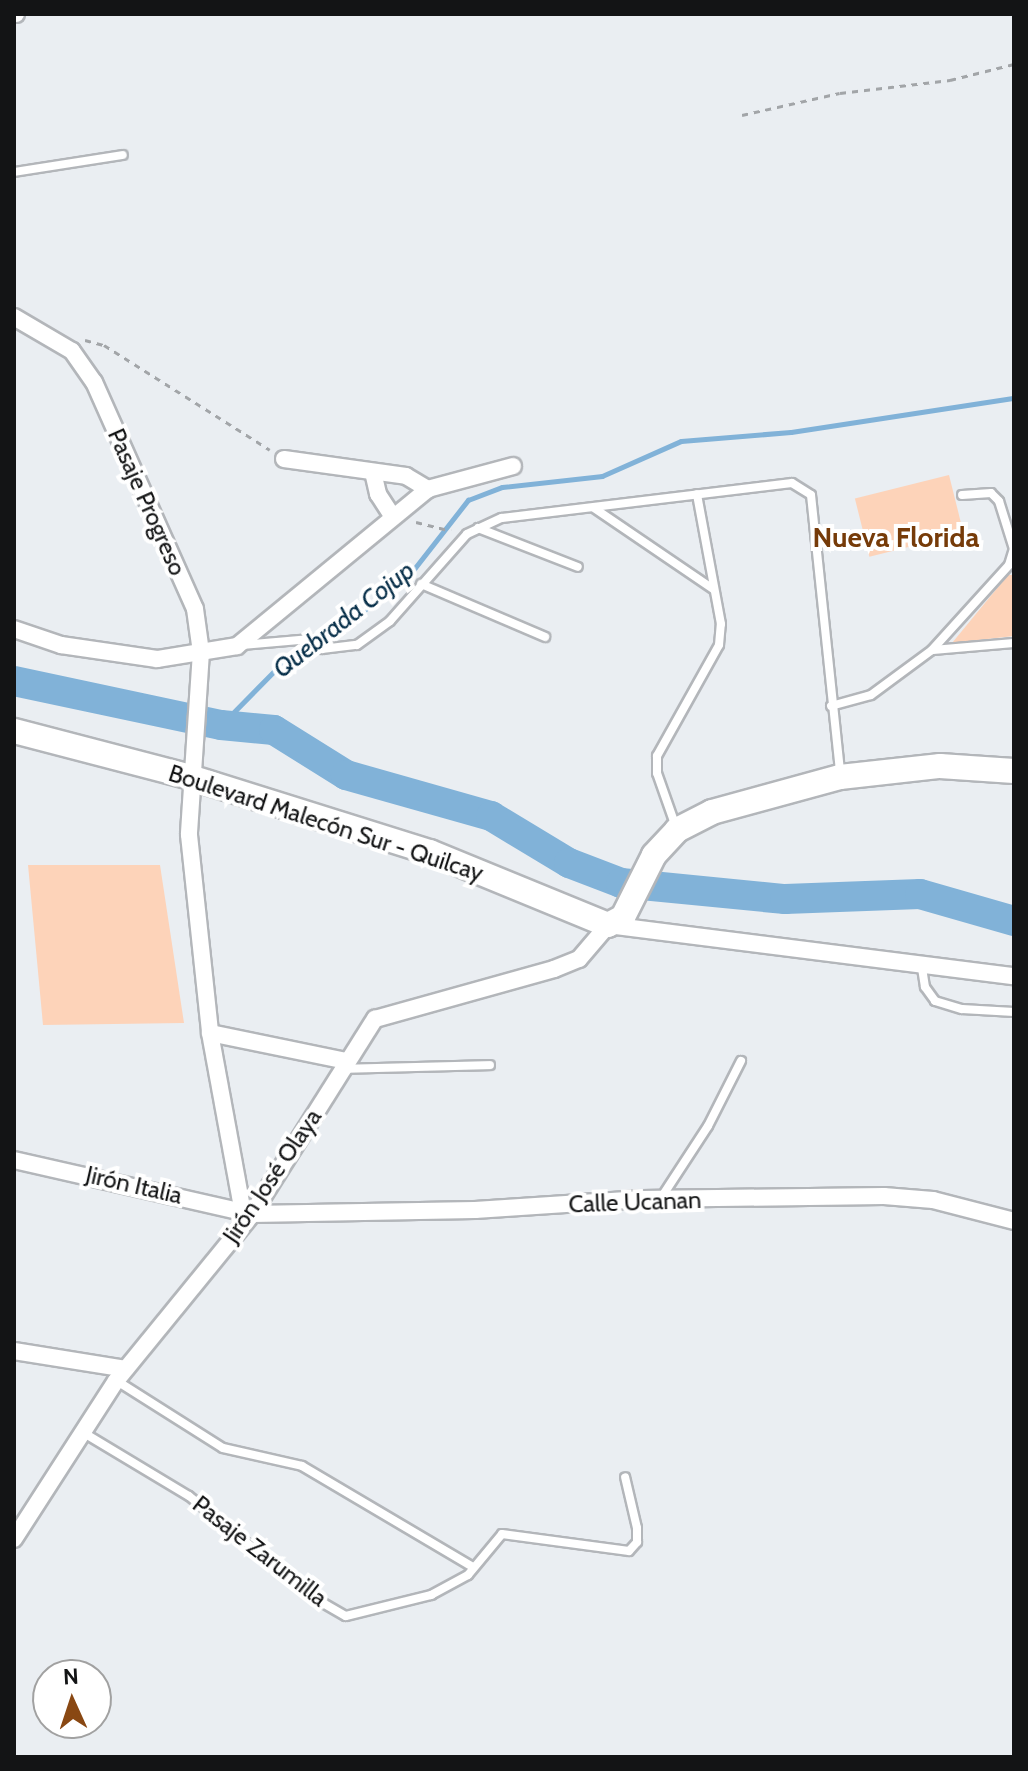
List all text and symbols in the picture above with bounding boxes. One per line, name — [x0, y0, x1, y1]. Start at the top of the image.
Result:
street label: Pasaje Progreso — [102, 424, 192, 580]
district label: Nueva Florida — [813, 520, 979, 554]
water label: Quebrada Cojup — [267, 555, 421, 685]
street label: Boulevard Malecón Sur - Quilcay — [165, 758, 487, 888]
street label: Jirón José Olaya — [217, 1104, 327, 1248]
street label: Jirón Italia — [83, 1160, 185, 1210]
street label: Calle Ucanan — [568, 1185, 702, 1219]
street label: Pasaje Zarumilla — [187, 1490, 333, 1612]
north arrow — [32, 1659, 112, 1739]
text: N — [62, 1663, 79, 1690]

